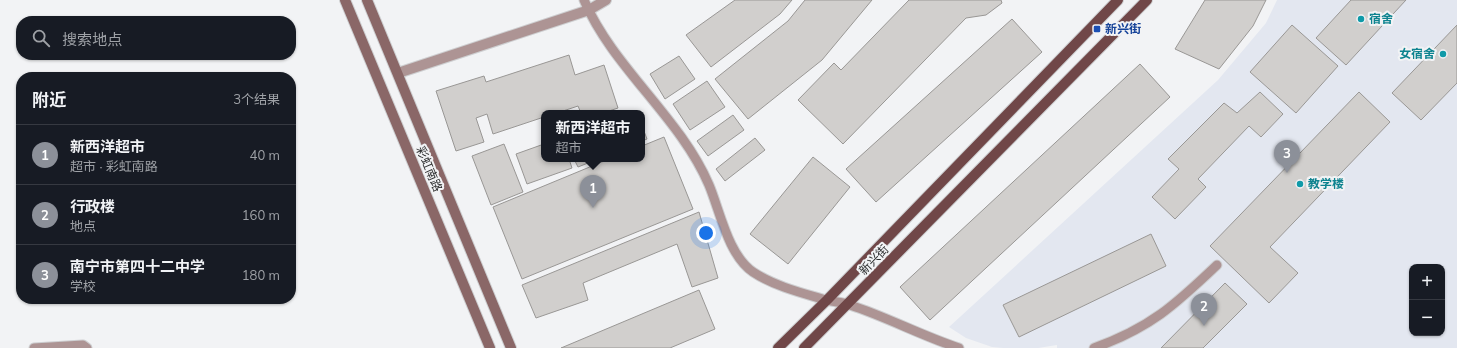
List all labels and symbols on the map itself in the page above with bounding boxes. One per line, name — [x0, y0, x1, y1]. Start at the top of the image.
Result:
place label: 宿舍 — [1369, 11, 1393, 26]
marker: 宿舍 — [1356, 14, 1366, 24]
place label: 新兴街 — [1105, 21, 1141, 36]
marker: 新兴街 — [1092, 24, 1102, 34]
place label: 女宿舍 — [1399, 46, 1435, 61]
marker: 女宿舍 — [1438, 49, 1448, 59]
pin: 3 — [1274, 140, 1300, 173]
street label: 彩虹南路 — [413, 144, 446, 194]
pin: 1 — [580, 175, 606, 208]
place label: 教学楼 — [1308, 176, 1344, 191]
marker: 教学楼 — [1295, 179, 1305, 189]
your location — [696, 223, 716, 243]
street label: 新兴街 — [856, 241, 892, 278]
pin: 2 — [1191, 293, 1217, 326]

